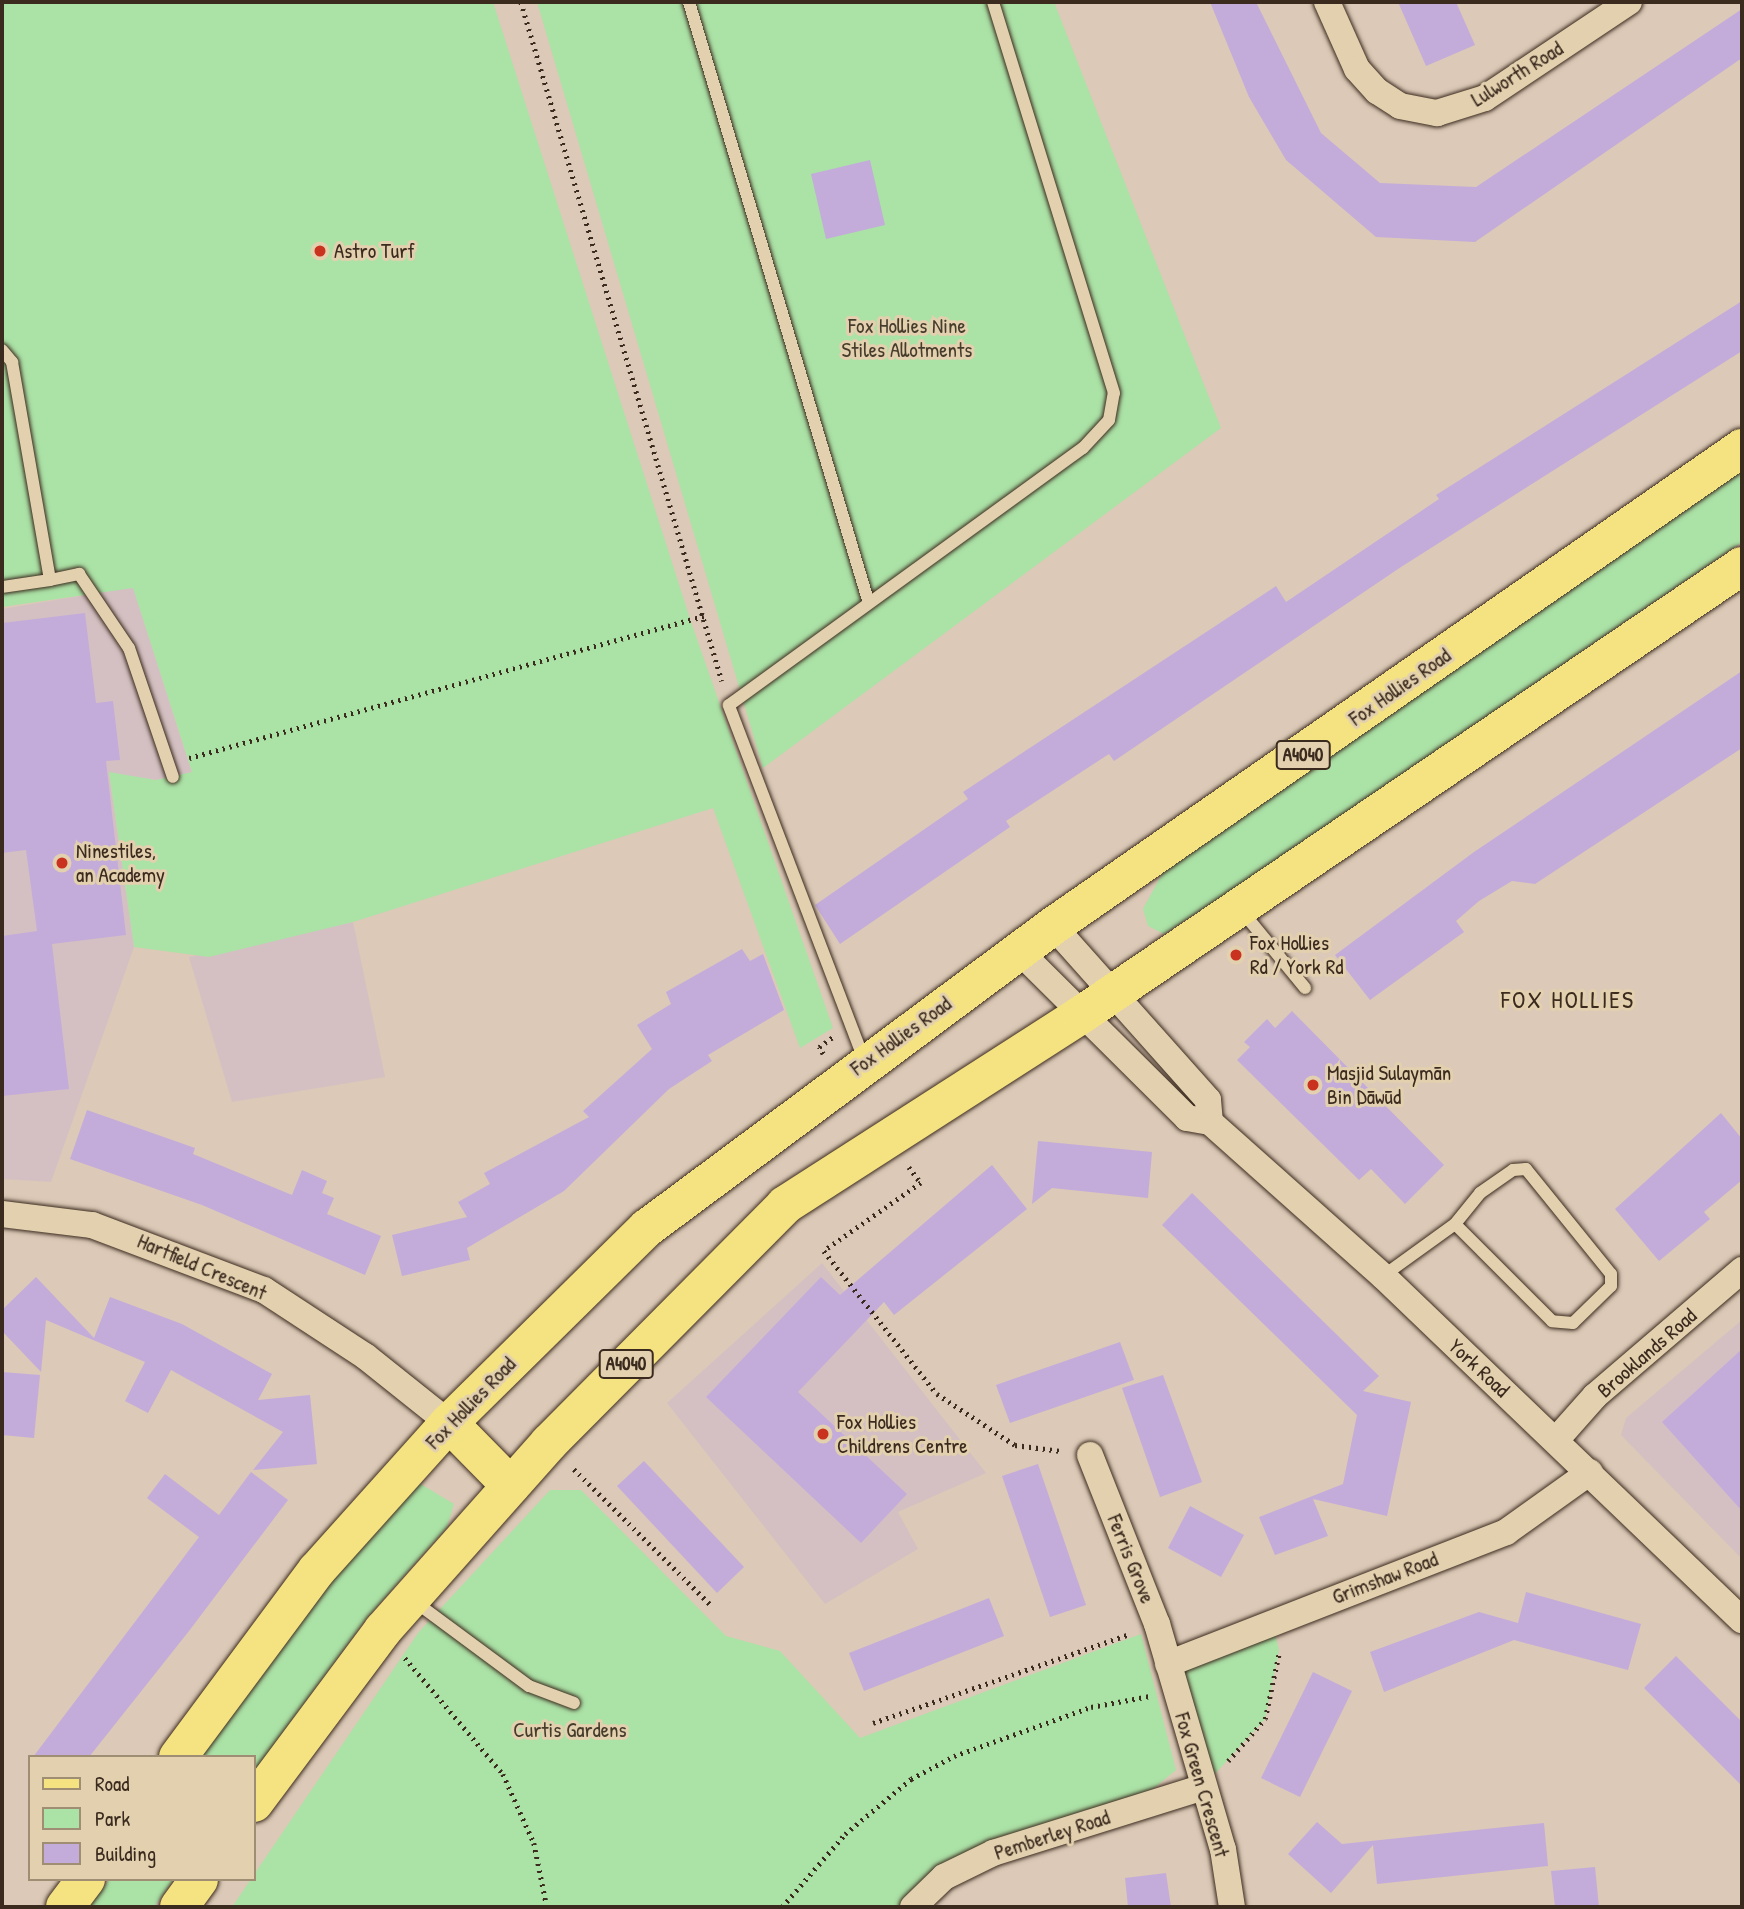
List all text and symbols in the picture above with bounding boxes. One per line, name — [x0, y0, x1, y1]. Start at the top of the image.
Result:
street label: Lulworth Road — [1466, 36, 1568, 112]
place label: Astro Turf — [334, 238, 415, 264]
marker: Astro Turf — [312, 243, 328, 259]
park label: Fox Hollies Nine Stiles Allotments — [842, 313, 972, 363]
street label: Fox Hollies Road — [1344, 643, 1456, 731]
road number: A4040 — [1275, 740, 1331, 770]
place label: Ninestiles, an Academy — [76, 838, 165, 888]
marker: Ninestiles, an Academy — [54, 855, 70, 871]
place label: Fox Hollies Rd / York Rd — [1250, 930, 1343, 980]
marker: Fox Hollies Rd / York Rd — [1228, 947, 1244, 963]
district label: FOX HOLLIES — [1502, 986, 1634, 1014]
street label: Fox Hollies Road — [846, 991, 956, 1081]
place label: Masjid Sulaymān Bin Dāwūd — [1327, 1060, 1451, 1110]
marker: Masjid Sulaymān Bin Dāwūd — [1305, 1077, 1321, 1093]
street label: Hartfield Crescent — [134, 1228, 270, 1306]
street label: Brooklands Road — [1592, 1303, 1702, 1403]
street label: York Road — [1443, 1334, 1515, 1402]
road number: A4040 — [598, 1348, 654, 1380]
street label: Fox Hollies Road — [421, 1352, 521, 1454]
place label: Fox Hollies Childrens Centre — [837, 1409, 968, 1459]
marker: Fox Hollies Childrens Centre — [815, 1426, 831, 1442]
street label: Ferris Grove — [1102, 1511, 1160, 1607]
street label: Grimshaw Road — [1329, 1546, 1441, 1610]
street label: Fox Green Crescent — [1169, 1710, 1235, 1860]
park label: Curtis Gardens — [513, 1717, 627, 1743]
legend — [28, 1755, 256, 1881]
text: Road — [95, 1769, 129, 1798]
text: Park — [95, 1804, 130, 1833]
street label: Pemberley Road — [991, 1804, 1113, 1866]
text: Building — [95, 1839, 156, 1868]

